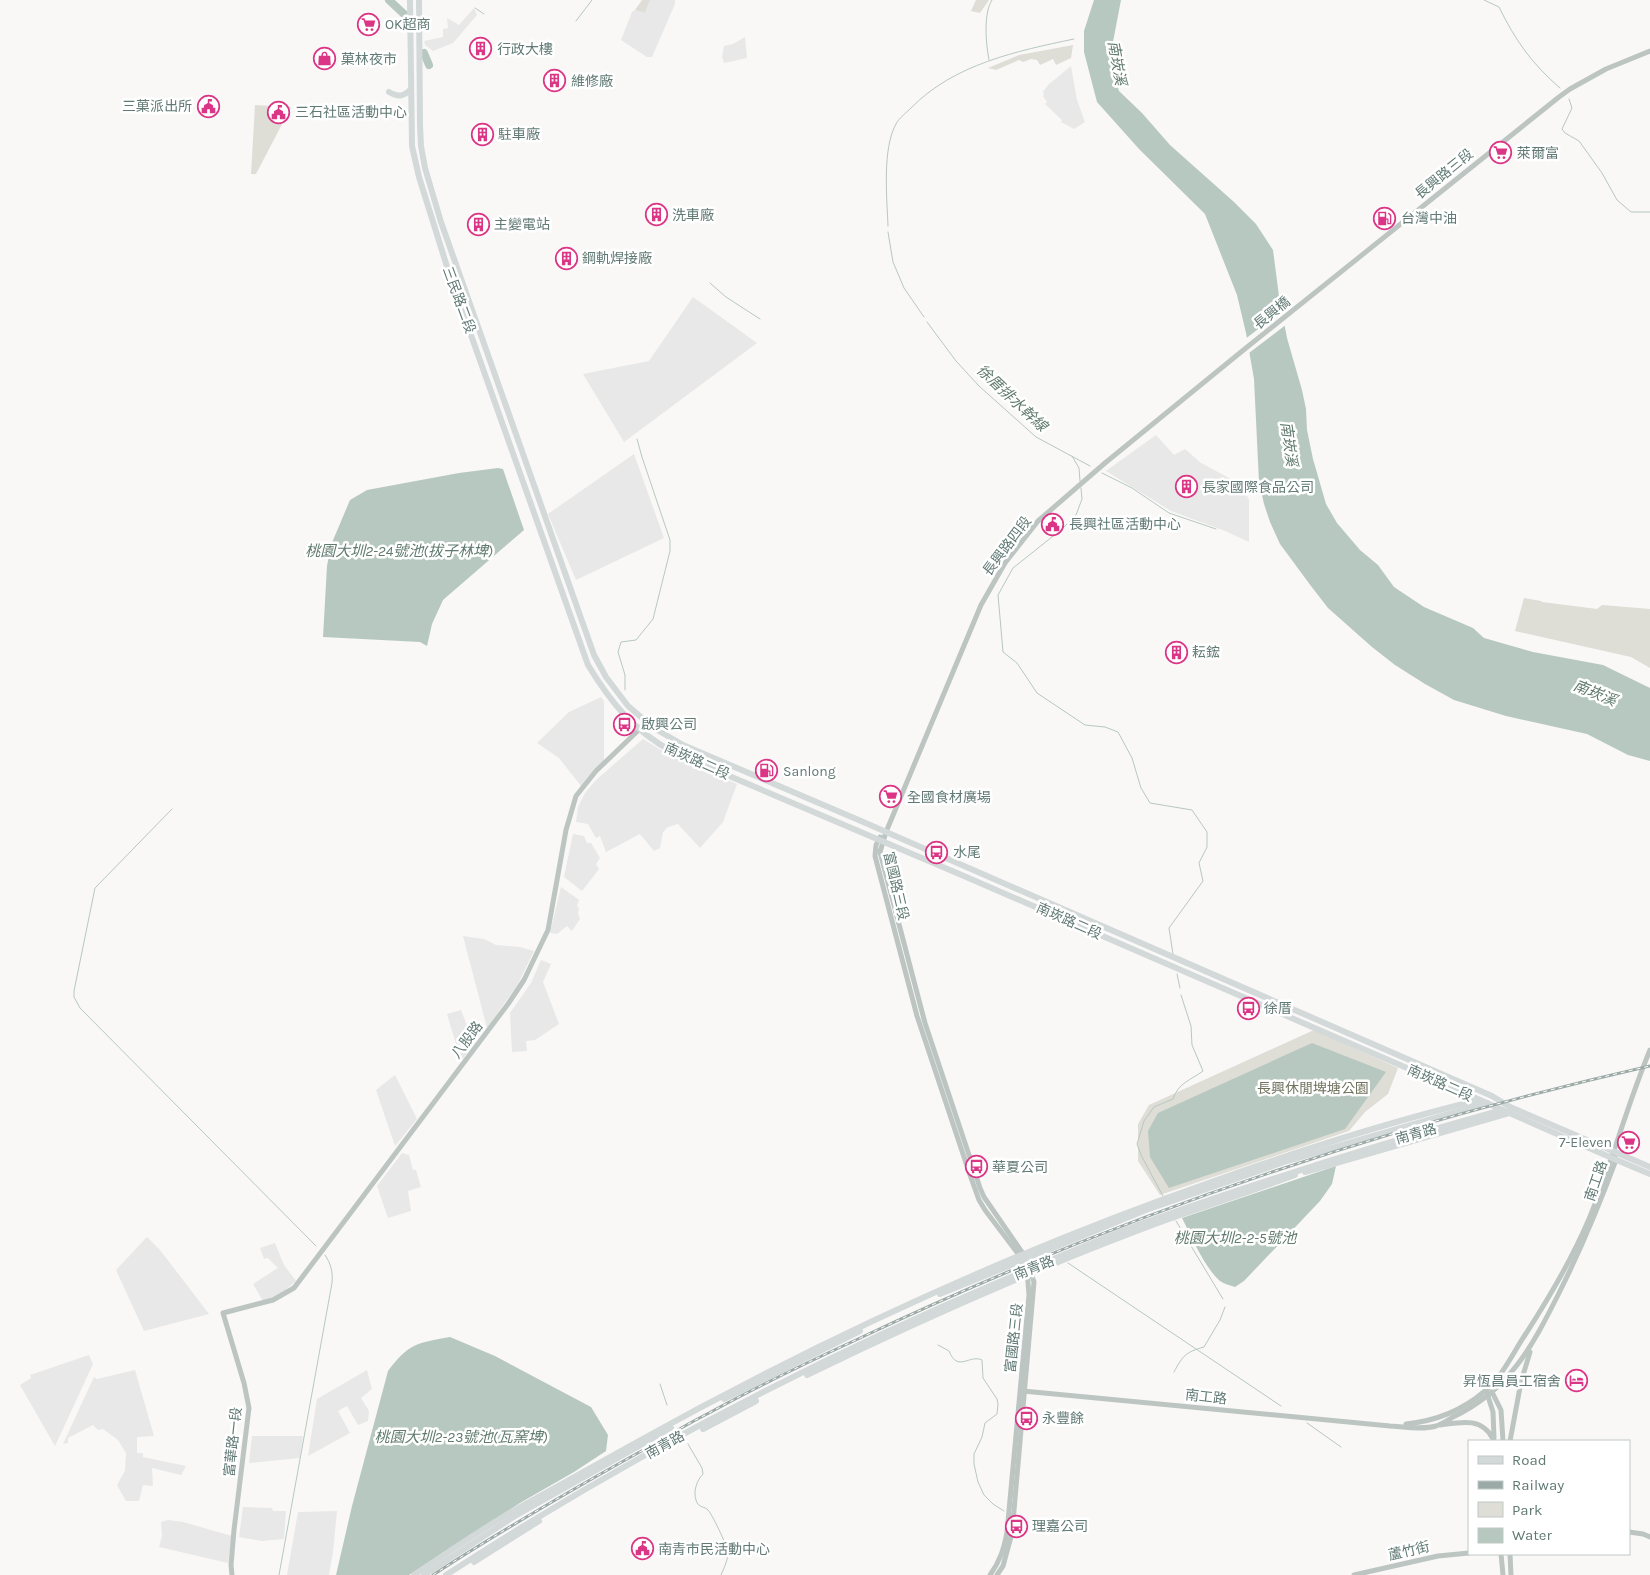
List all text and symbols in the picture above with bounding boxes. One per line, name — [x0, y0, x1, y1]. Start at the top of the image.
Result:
supermarket icon: OK超商 — [357, 12, 381, 36]
place label: OK超商 — [385, 16, 431, 33]
building icon: 行政大樓 — [469, 37, 493, 61]
water label: 南崁溪 — [1104, 39, 1130, 89]
place label: 行政大樓 — [497, 41, 553, 58]
shop icon: 菓林夜市 — [313, 47, 337, 71]
place label: 菓林夜市 — [341, 51, 397, 68]
building icon: 維修廠 — [543, 69, 567, 93]
place label: 維修廠 — [571, 73, 613, 90]
public building icon: 三菓派出所 — [196, 94, 220, 118]
place label: 三菓派出所 — [122, 98, 192, 115]
public building icon: 三石社區活動中心 — [267, 100, 291, 124]
place label: 三石社區活動中心 — [295, 104, 407, 121]
building icon: 駐車廠 — [470, 122, 494, 146]
place label: 駐車廠 — [498, 126, 540, 143]
supermarket icon: 萊爾富 — [1489, 141, 1513, 165]
street label: 長興路三段 — [1411, 145, 1477, 203]
place label: 萊爾富 — [1517, 145, 1559, 162]
building icon: 洗車廠 — [644, 203, 668, 227]
fuel station icon: 台灣中油 — [1373, 206, 1397, 230]
place label: 洗車廠 — [672, 207, 714, 224]
place label: 台灣中油 — [1401, 210, 1457, 227]
building icon: 主變電站 — [466, 212, 490, 236]
place label: 主變電站 — [494, 216, 550, 233]
building icon: 鋼軌焊接廠 — [554, 246, 578, 270]
place label: 鋼軌焊接廠 — [582, 250, 652, 267]
street label: 三民路二段 — [439, 264, 479, 336]
street label: 長興橋 — [1250, 293, 1294, 333]
water label: 徐厝排水幹線 — [973, 361, 1053, 437]
water label: 南崁溪 — [1277, 420, 1301, 470]
building icon: 長家國際食品公司 — [1174, 475, 1198, 499]
place label: 長家國際食品公司 — [1202, 479, 1314, 496]
public building icon: 長興社區活動中心 — [1041, 512, 1065, 536]
street label: 長興路四段 — [979, 513, 1035, 579]
place label: 長興社區活動中心 — [1069, 516, 1181, 533]
water label: 桃園大圳2-24號池(拔子林埤) — [305, 542, 493, 560]
building icon: 耘鋐 — [1164, 640, 1188, 664]
place label: 耘鋐 — [1192, 644, 1220, 661]
water label: 南崁溪 — [1571, 676, 1621, 711]
bus stop icon: 啟興公司 — [613, 712, 637, 736]
place label: 啟興公司 — [641, 716, 697, 733]
street label: 南崁路二段 — [662, 739, 732, 783]
fuel station icon: Sanlong — [755, 759, 779, 783]
place label: Sanlong — [783, 763, 836, 780]
supermarket icon: 全國食材廣場 — [879, 785, 903, 809]
place label: 全國食材廣場 — [907, 789, 991, 806]
bus stop icon: 水尾 — [925, 840, 949, 864]
place label: 水尾 — [953, 844, 981, 861]
street label: 富國路三段 — [880, 850, 912, 922]
street label: 南崁路二段 — [1034, 899, 1104, 943]
bus stop icon: 徐厝 — [1236, 996, 1260, 1020]
place label: 徐厝 — [1264, 1000, 1292, 1017]
street label: 八股路 — [448, 1018, 486, 1062]
street label: 南崁路二段 — [1405, 1061, 1475, 1105]
park label: 長興休閒埤塘公園 — [1257, 1080, 1369, 1097]
street label: 南青路 — [1393, 1120, 1439, 1148]
supermarket icon: 7-Eleven — [1616, 1130, 1640, 1154]
place label: 7-Eleven — [1559, 1134, 1612, 1151]
bus stop icon: 華夏公司 — [964, 1155, 988, 1179]
street label: 南工路 — [1581, 1158, 1611, 1204]
place label: 華夏公司 — [992, 1159, 1048, 1176]
water label: 桃園大圳2-2-5號池 — [1174, 1229, 1298, 1247]
street label: 南青路 — [1011, 1252, 1057, 1284]
street label: 富國路三段 — [1002, 1302, 1026, 1374]
hotel icon: 昇恆昌員工宿舍 — [1565, 1369, 1589, 1393]
place label: 昇恆昌員工宿舍 — [1463, 1373, 1561, 1390]
street label: 南工路 — [1184, 1386, 1228, 1408]
street label: 富華路一段 — [221, 1406, 245, 1478]
bus stop icon: 永豐餘 — [1014, 1406, 1038, 1430]
place label: 永豐餘 — [1042, 1410, 1084, 1427]
street label: 南青路 — [643, 1427, 687, 1463]
water label: 桃園大圳2-23號池(瓦窯埤) — [375, 1428, 548, 1446]
legend — [1468, 1440, 1630, 1555]
text: Road — [1512, 1451, 1547, 1469]
text: Railway — [1512, 1476, 1564, 1494]
text: Park — [1512, 1501, 1542, 1519]
bus stop icon: 理嘉公司 — [1004, 1514, 1028, 1538]
place label: 理嘉公司 — [1032, 1518, 1088, 1535]
text: Water — [1512, 1526, 1553, 1544]
public building icon: 南青市民活動中心 — [630, 1537, 654, 1561]
street label: 蘆竹街 — [1387, 1538, 1431, 1564]
place label: 南青市民活動中心 — [658, 1541, 770, 1558]

